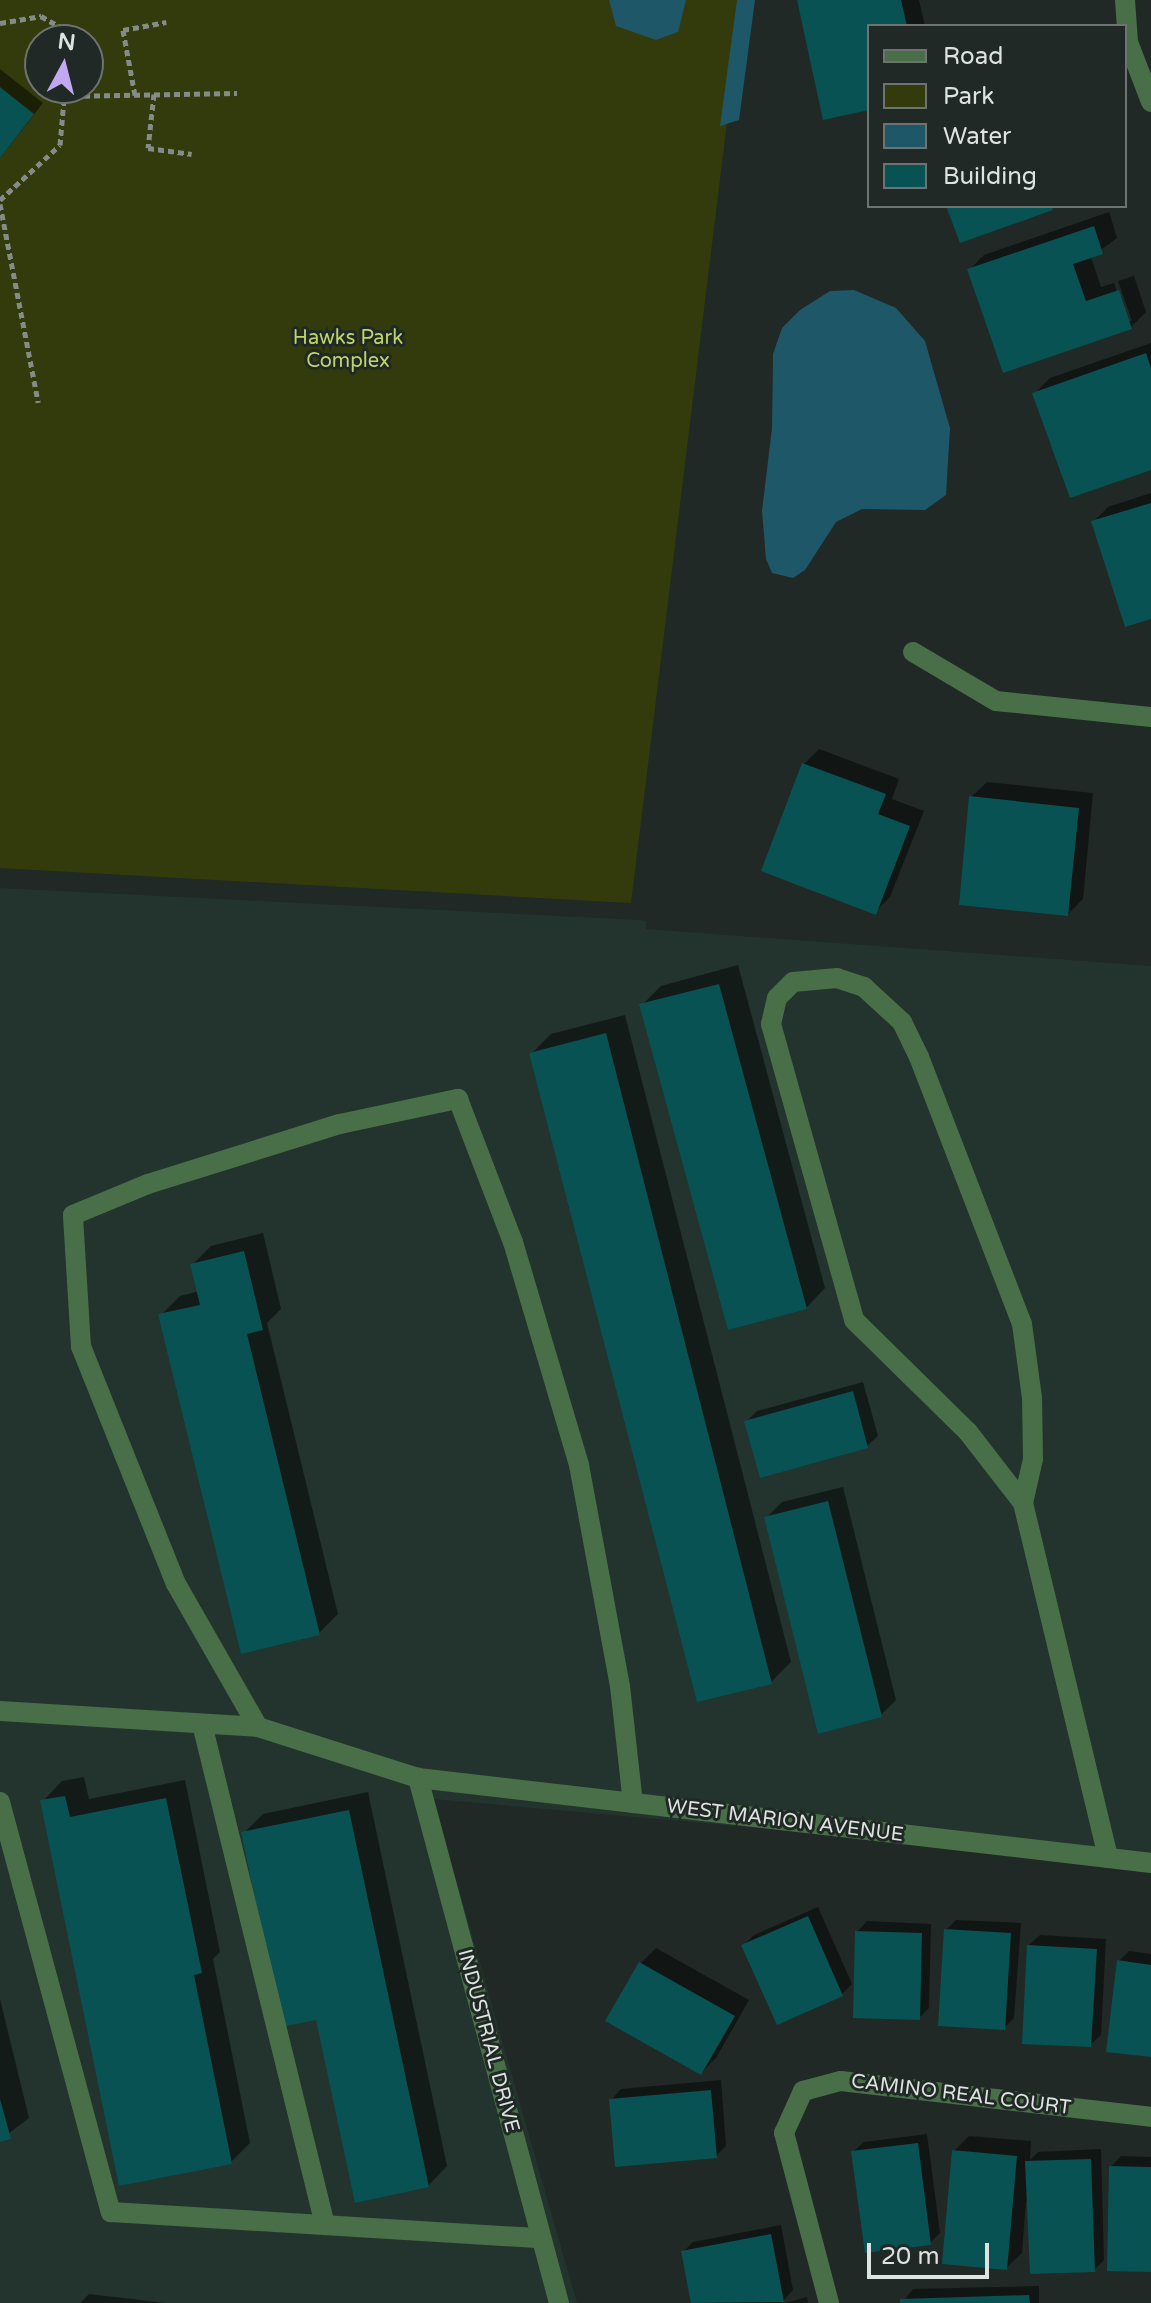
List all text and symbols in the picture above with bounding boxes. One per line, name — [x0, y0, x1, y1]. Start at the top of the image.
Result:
north arrow — [24, 24, 104, 104]
legend — [867, 24, 1127, 208]
text: N — [56, 28, 77, 56]
text: Road — [943, 42, 1003, 71]
text: Park — [943, 82, 994, 111]
text: Water — [943, 122, 1011, 151]
text: Building — [943, 162, 1037, 191]
park label: Hawks Park Complex — [293, 327, 403, 374]
street label: WEST MARION AVENUE — [665, 1795, 905, 1847]
street label: INDUSTRIAL DRIVE — [452, 1947, 524, 2135]
street label: CAMINO REAL COURT — [850, 2070, 1072, 2120]
scale bar — [871, 2227, 993, 2277]
text: 20 m — [881, 2242, 939, 2271]

